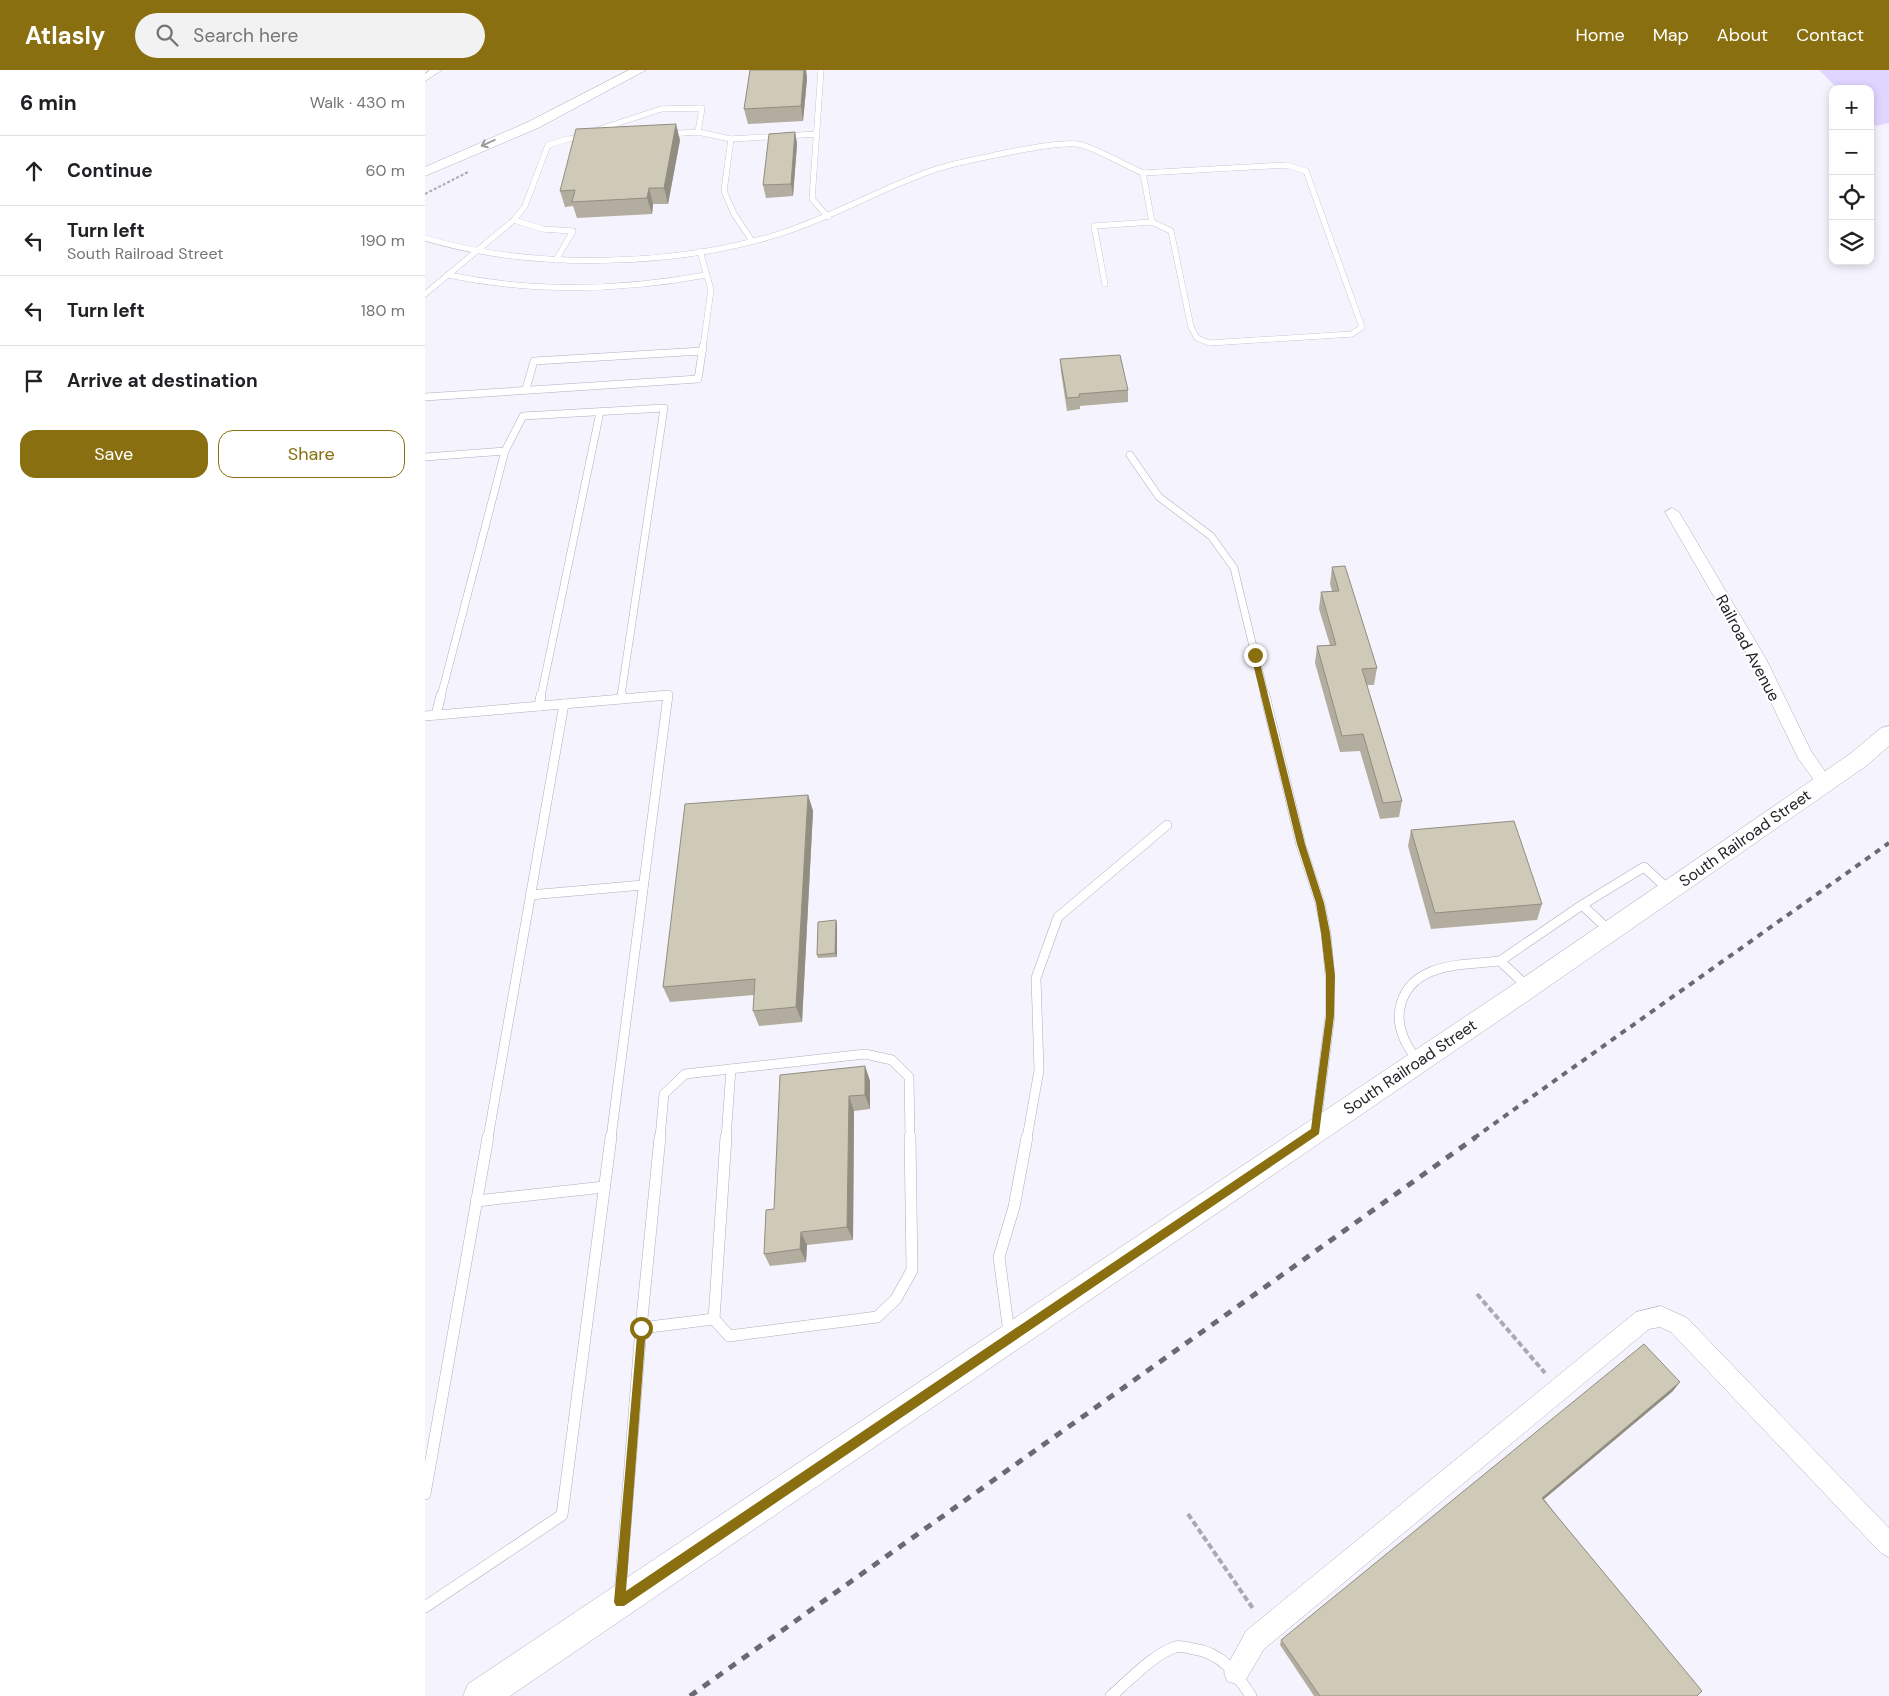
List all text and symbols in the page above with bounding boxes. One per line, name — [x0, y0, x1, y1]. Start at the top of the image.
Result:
search box — [135, 13, 485, 58]
text: Atlasly — [25, 20, 105, 51]
icon: search — [153, 21, 181, 49]
text: Search here — [193, 23, 298, 48]
text: Home — [1575, 23, 1625, 47]
text: Map — [1653, 23, 1689, 47]
text: About — [1717, 23, 1768, 47]
text: Contact — [1796, 23, 1864, 47]
map controls — [1829, 85, 1874, 265]
button: + — [1829, 85, 1874, 130]
text: 6 min — [20, 89, 77, 117]
text: Walk · 430 m — [310, 92, 405, 113]
button: − — [1829, 130, 1874, 175]
one-way arrow — [481, 139, 496, 149]
icon: ahead — [20, 157, 48, 185]
text: Continue — [67, 158, 153, 183]
text: 60 m — [365, 160, 405, 181]
button: locate — [1829, 175, 1874, 220]
text: Turn left — [67, 218, 145, 243]
button: layers — [1829, 220, 1874, 265]
icon: left — [20, 227, 48, 255]
text: 190 m — [361, 230, 405, 251]
text: South Railroad Street — [67, 243, 224, 264]
icon: left — [20, 297, 48, 325]
text: Turn left — [67, 298, 145, 323]
text: 180 m — [361, 300, 405, 321]
icon: arrive — [20, 367, 48, 395]
text: Arrive at destination — [67, 368, 258, 393]
button: Save — [20, 430, 208, 478]
button: Share — [218, 430, 405, 478]
street label: Railroad Avenue — [1711, 591, 1785, 705]
route end — [1244, 644, 1267, 667]
street label: South Railroad Street — [1675, 785, 1815, 891]
street label: South Railroad Street — [1339, 1015, 1481, 1119]
route start — [630, 1317, 653, 1340]

